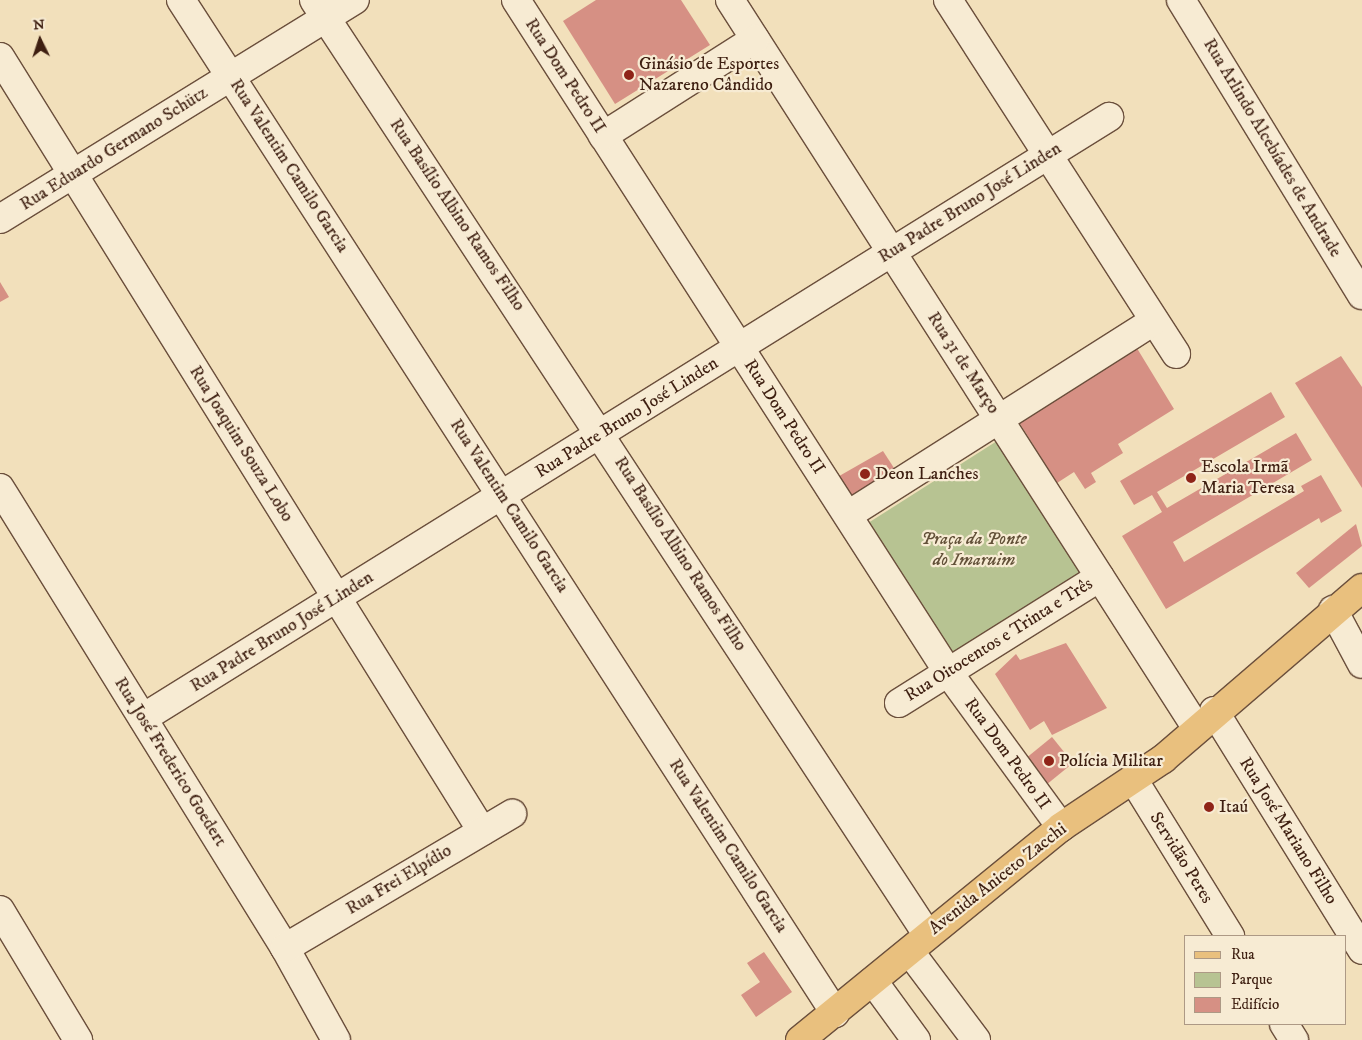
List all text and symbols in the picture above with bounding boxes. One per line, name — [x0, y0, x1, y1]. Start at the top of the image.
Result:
north arrow — [15, 15, 65, 65]
street label: Rua Dom Pedro II — [520, 15, 610, 137]
text: N — [33, 16, 45, 34]
street label: Rua Arlindo Alcebíades de Andrade — [1198, 35, 1346, 261]
place label: Ginásio de Esportes Nazareno Cândido — [639, 54, 779, 96]
marker: Ginásio de Esportes Nazareno Cândido — [623, 69, 635, 81]
street label: Rua Valentim Camilo Garcia — [225, 75, 353, 257]
street label: Rua Eduardo Germano Schütz — [16, 82, 212, 216]
street label: Rua Basílio Albino Ramos Filho — [384, 115, 530, 315]
street label: Rua Padre Bruno José Linden — [875, 138, 1065, 268]
street label: Rua 31 de Março — [922, 308, 1004, 418]
street label: Rua Padre Bruno José Linden — [532, 353, 722, 483]
street label: Rua Dom Pedro II — [739, 356, 829, 478]
street label: Rua Joaquim Souza Lobo — [184, 362, 298, 526]
street label: Rua Valentim Camilo Garcia — [445, 415, 573, 597]
street label: Rua Basílio Albino Ramos Filho — [609, 453, 751, 655]
place label: Escola Irmã Maria Teresa — [1201, 457, 1295, 499]
place label: Deon Lanches — [875, 463, 978, 485]
marker: Deon Lanches — [859, 468, 871, 480]
marker: Escola Irmã Maria Teresa — [1185, 472, 1197, 484]
park label: Praça da Ponte do Imaruim — [921, 529, 1027, 572]
street label: Rua Padre Bruno José Linden — [187, 567, 377, 697]
street label: Rua Oitocentos e Trinta e Três — [901, 573, 1097, 707]
street label: Rua José Frederico Goedert — [109, 674, 231, 850]
street label: Rua Dom Pedro II — [959, 694, 1055, 814]
place label: Polícia Militar — [1059, 750, 1163, 772]
street label: Rua José Mariano Filho — [1234, 753, 1342, 909]
street label: Rua Valentim Camilo Garcia — [664, 755, 792, 937]
marker: Polícia Militar — [1043, 755, 1055, 767]
place label: Itaú — [1219, 796, 1248, 818]
marker: Itaú — [1203, 801, 1215, 813]
street label: Servidão Peres — [1144, 808, 1218, 908]
street label: Avenida Aniceto Zacchi — [925, 819, 1071, 939]
street label: Rua Frei Elpídio — [342, 840, 456, 920]
legend — [1184, 935, 1347, 1025]
text: Rua — [1231, 945, 1255, 964]
text: Parque — [1231, 970, 1272, 989]
text: Edifício — [1231, 995, 1279, 1014]

